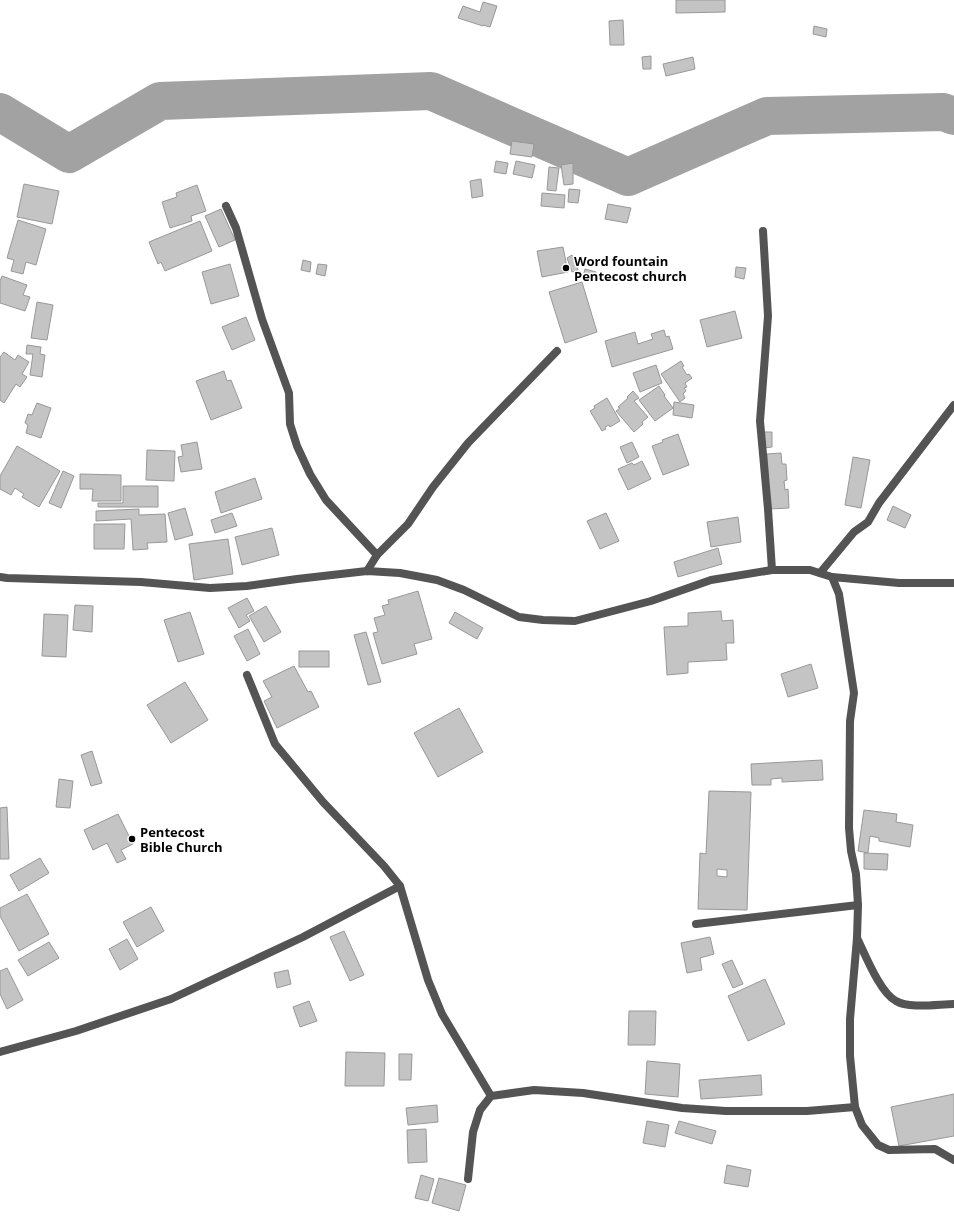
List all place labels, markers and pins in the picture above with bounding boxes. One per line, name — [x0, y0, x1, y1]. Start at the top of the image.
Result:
place label: Word fountain Pentecost church — [574, 252, 687, 285]
marker: Word fountain Pentecost church — [561, 263, 571, 273]
place label: Pentecost Bible Church — [140, 823, 222, 856]
marker: Pentecost Bible Church — [127, 834, 137, 844]

